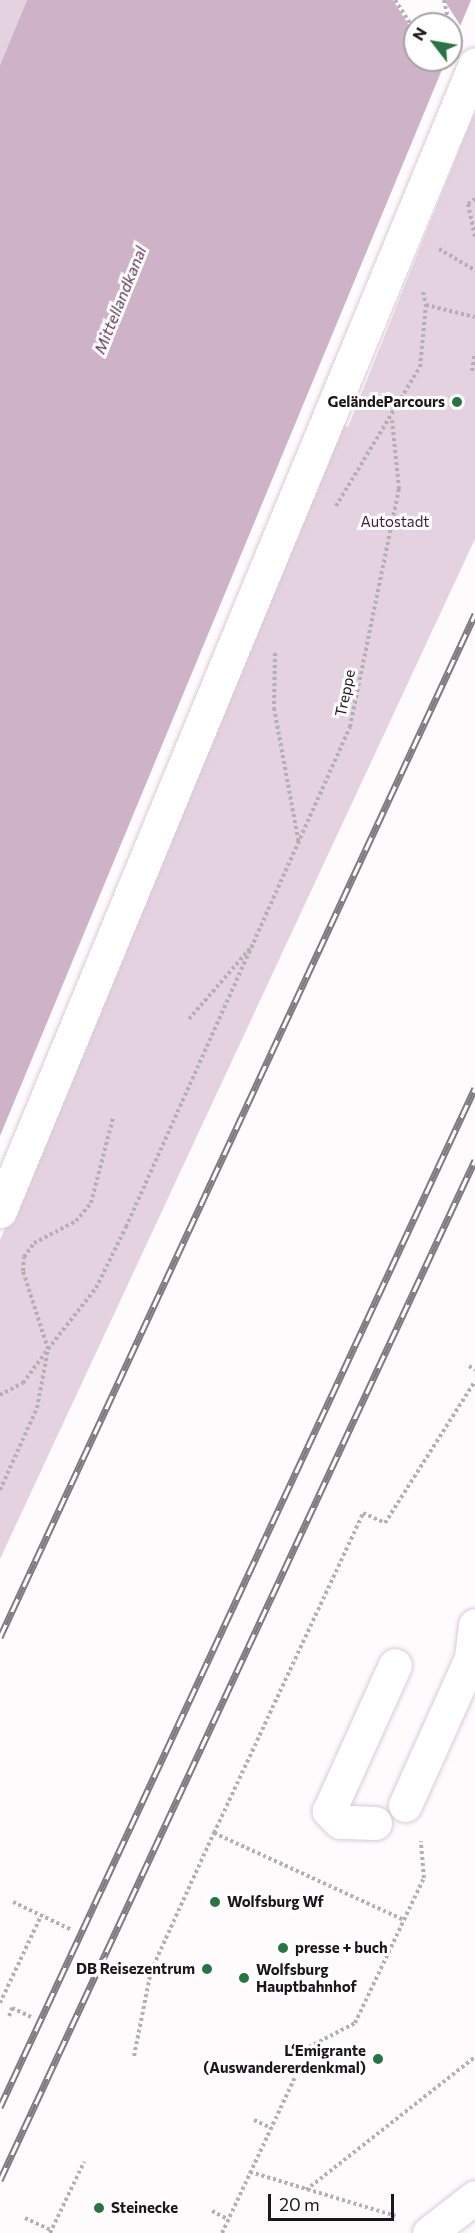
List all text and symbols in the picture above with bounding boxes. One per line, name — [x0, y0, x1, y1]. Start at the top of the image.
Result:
north arrow — [403, 12, 463, 72]
text: N — [408, 23, 430, 44]
water label: Mittellandkanal — [90, 243, 150, 357]
place label: GeländeParcours — [328, 393, 445, 411]
marker: GeländeParcours — [450, 395, 464, 409]
park label: Autostadt — [360, 513, 430, 531]
street label: Treppe — [331, 668, 359, 718]
place label: Wolfsburg Wf — [227, 1893, 324, 1911]
marker: Wolfsburg Wf — [208, 1895, 222, 1909]
place label: presse + buch — [295, 1939, 388, 1957]
marker: presse + buch — [276, 1941, 290, 1955]
place label: DB Reisezentrum — [76, 1960, 195, 1978]
place label: Wolfsburg Hauptbahnhof — [256, 1960, 357, 1995]
marker: DB Reisezentrum — [200, 1962, 214, 1976]
marker: Wolfsburg Hauptbahnhof — [237, 1971, 251, 1985]
place label: L‘Emigrante (Auswandererdenkmal) — [203, 2041, 366, 2076]
marker: L‘Emigrante (Auswandererdenkmal) — [371, 2052, 385, 2066]
scale bar — [271, 2182, 397, 2220]
text: 20 m — [279, 2193, 320, 2215]
place label: Steinecke — [111, 2199, 178, 2217]
marker: Steinecke — [92, 2201, 106, 2215]

